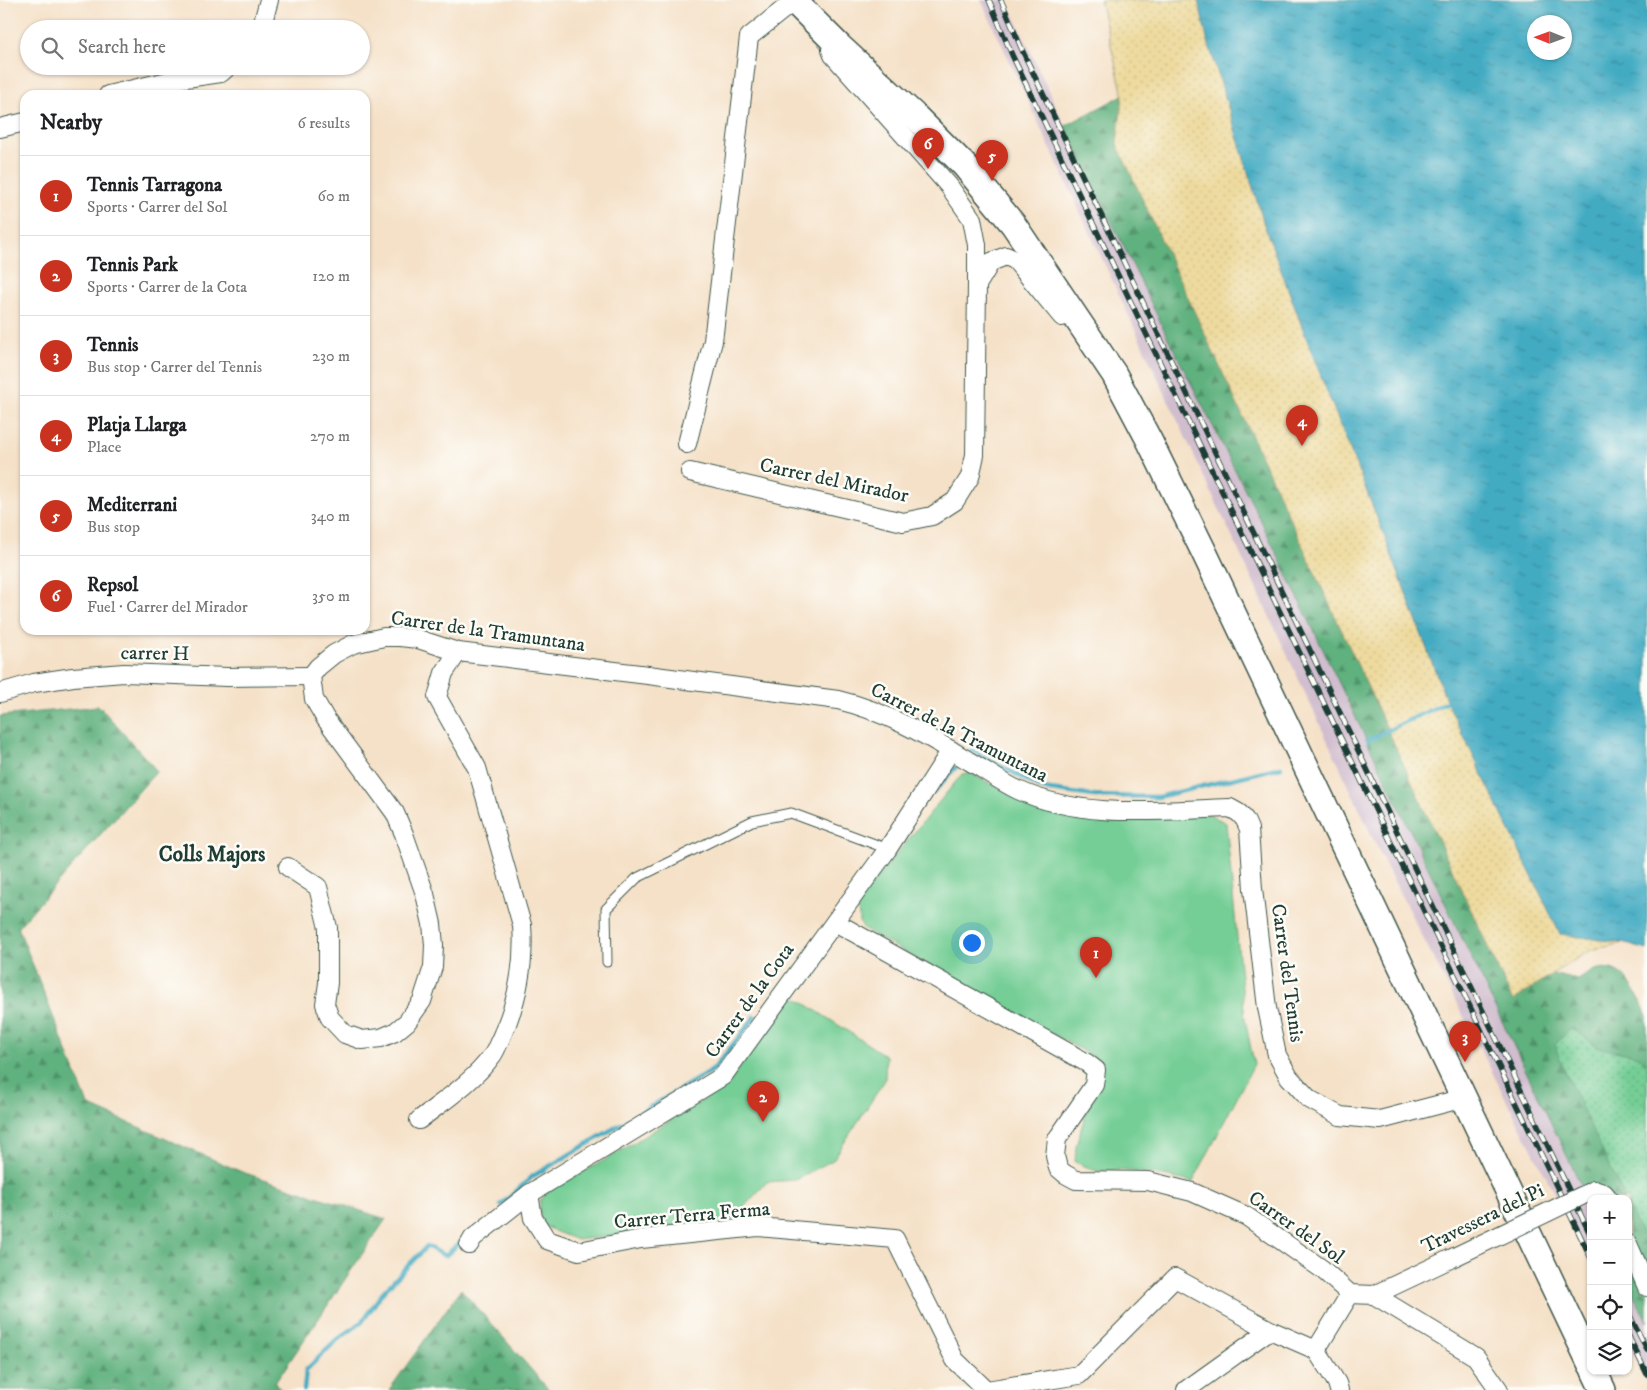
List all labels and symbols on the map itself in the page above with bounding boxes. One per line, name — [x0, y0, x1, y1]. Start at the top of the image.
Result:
north arrow — [1527, 15, 1572, 60]
pin: 6 — [912, 128, 944, 169]
pin: 5 — [976, 140, 1008, 181]
pin: 4 — [1286, 405, 1318, 446]
street label: Carrer del Mirador — [757, 453, 911, 509]
street label: Carrer de la Tramuntana — [389, 606, 587, 658]
street label: carrer H — [120, 641, 190, 667]
street label: Carrer de la Tramuntana — [866, 677, 1052, 789]
district label: Colls Majors — [159, 842, 265, 869]
street label: Carrer del Tennis — [1265, 902, 1309, 1044]
your location — [959, 930, 985, 956]
pin: 1 — [1080, 937, 1112, 978]
street label: Carrer de la Cota — [700, 938, 800, 1063]
pin: 3 — [1449, 1021, 1481, 1062]
pin: 2 — [747, 1081, 779, 1122]
street label: Travessera del Pi — [1418, 1179, 1548, 1259]
street label: Carrer del Sol — [1243, 1186, 1349, 1270]
street label: Carrer Terra Ferma — [613, 1197, 772, 1235]

